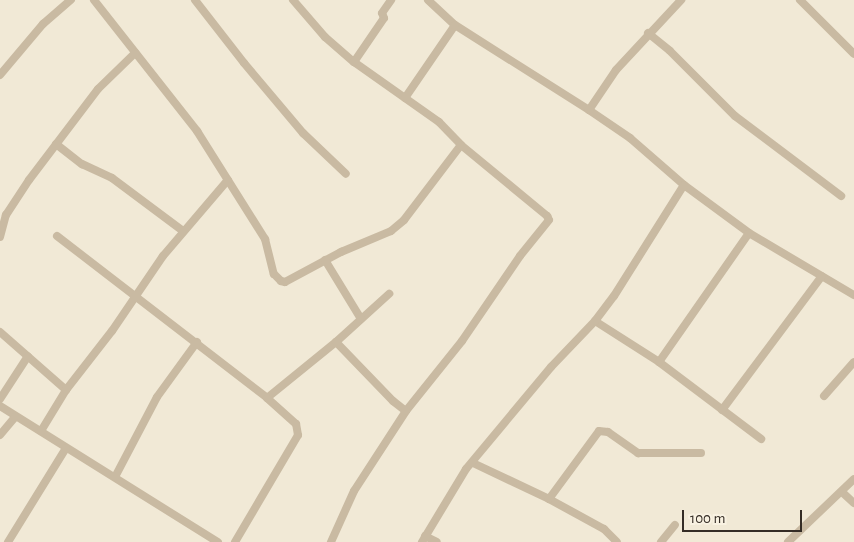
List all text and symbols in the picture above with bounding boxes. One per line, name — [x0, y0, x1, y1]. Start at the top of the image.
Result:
scale bar — [684, 500, 804, 532]
text: 100 m — [690, 511, 725, 526]

